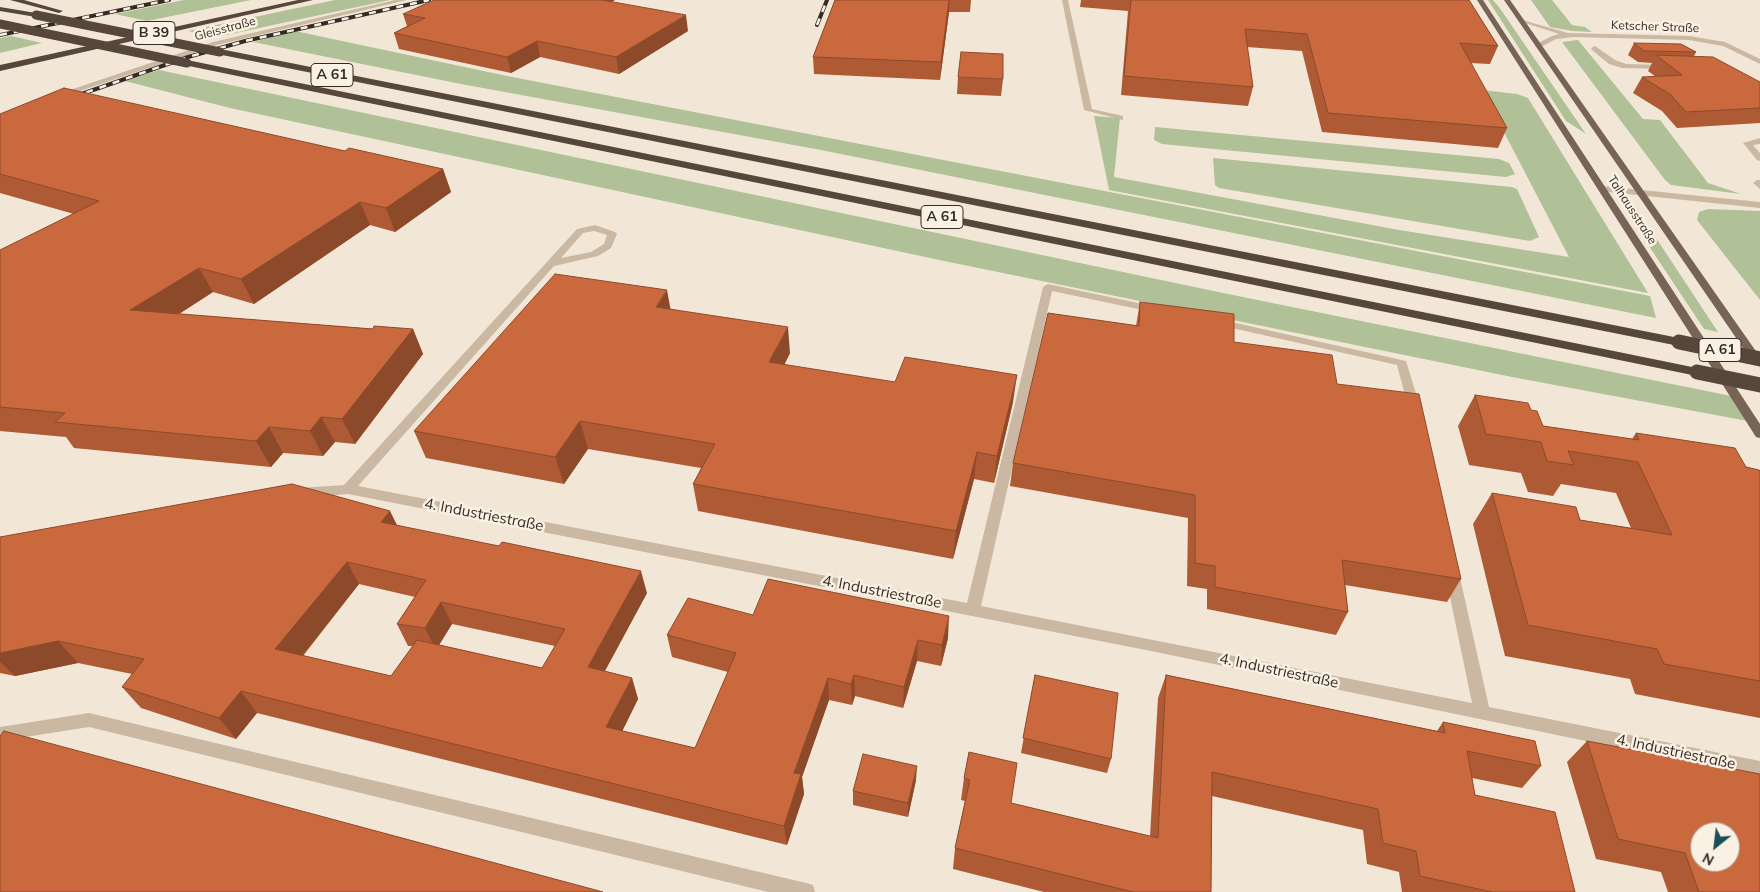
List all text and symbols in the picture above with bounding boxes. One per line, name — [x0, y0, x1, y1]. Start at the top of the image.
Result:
street label: Gleisstraße — [193, 14, 257, 44]
street label: Ketscher Straße — [1611, 18, 1699, 36]
road number: B 39 — [133, 22, 175, 44]
road number: A 61 — [311, 64, 353, 86]
street label: Talhausstraße — [1604, 173, 1660, 247]
road number: A 61 — [921, 206, 963, 228]
road number: A 61 — [1699, 338, 1741, 362]
street label: 4. Industriestraße — [423, 495, 545, 535]
street label: 4. Industriestraße — [821, 572, 943, 612]
street label: 4. Industriestraße — [1218, 650, 1340, 692]
street label: 4. Industriestraße — [1615, 731, 1737, 773]
north arrow — [1690, 822, 1740, 872]
text: N — [1699, 849, 1717, 870]

